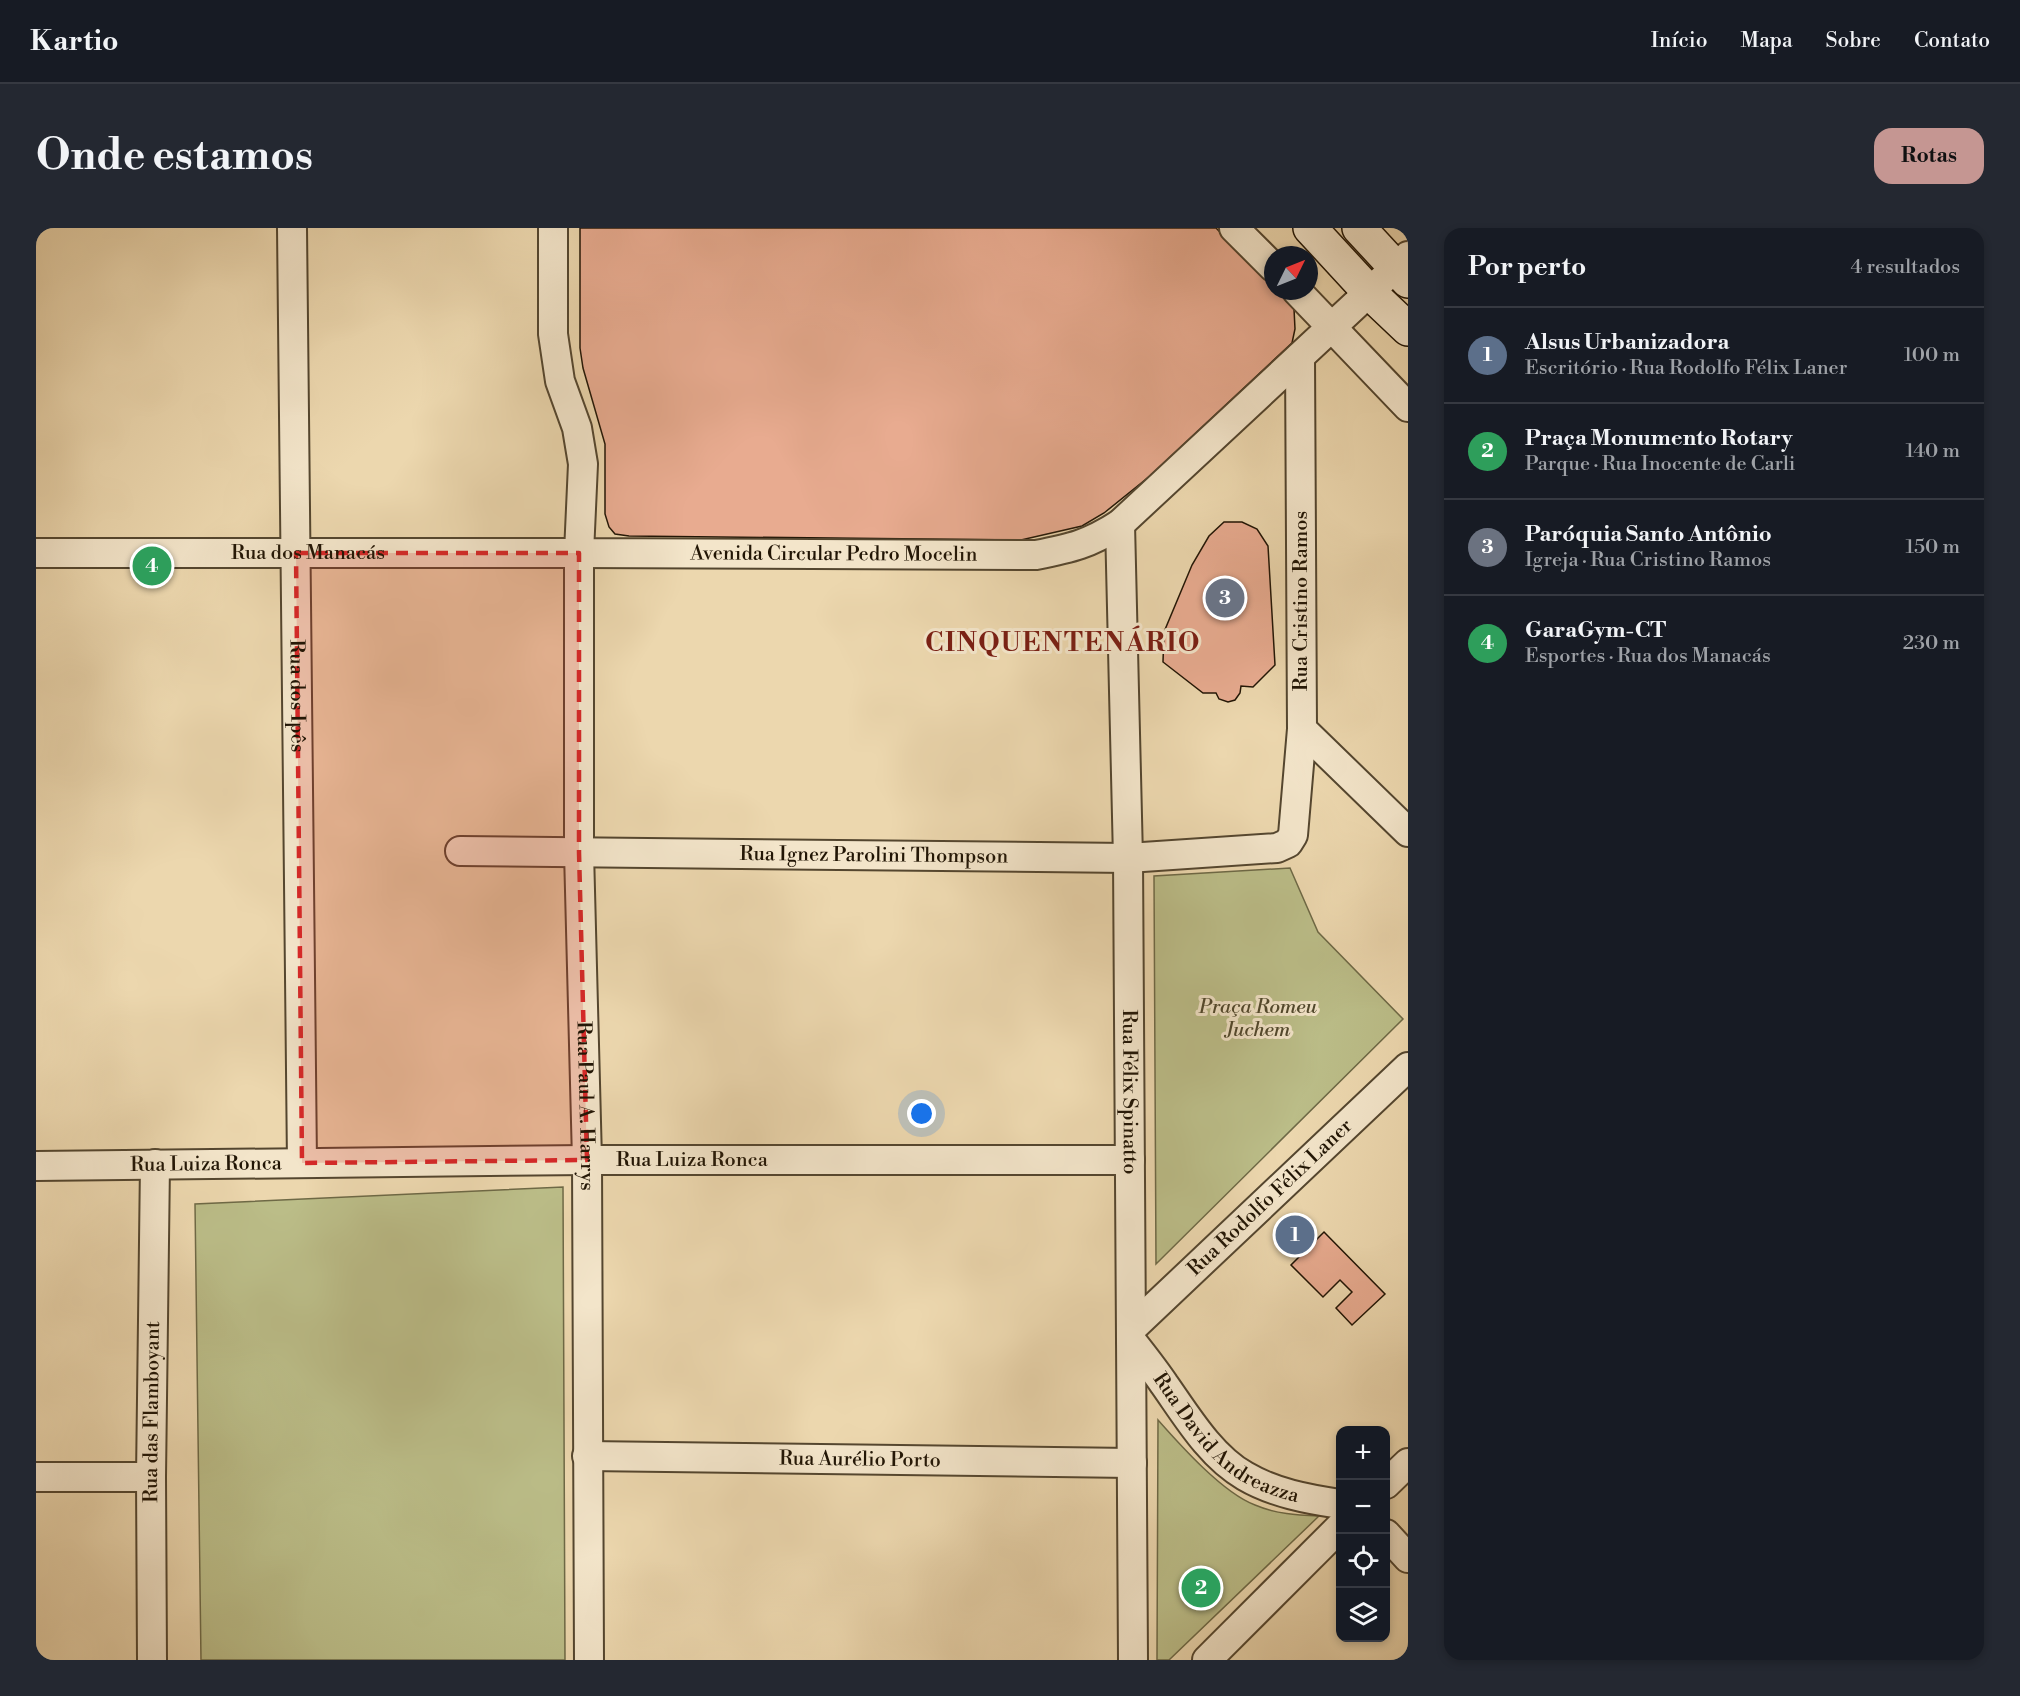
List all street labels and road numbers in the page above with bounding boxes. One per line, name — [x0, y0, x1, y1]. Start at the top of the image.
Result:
street label: Rua Cristino Ramos — [1289, 511, 1314, 691]
street label: Rua dos Manacás — [231, 541, 385, 566]
street label: Avenida Circular Pedro Mocelin — [689, 541, 978, 567]
street label: Rua dos Ipês — [284, 639, 310, 753]
street label: Rua Ignez Parolini Thompson — [740, 841, 1009, 869]
street label: Rua Félix Spinatto — [1116, 1009, 1142, 1175]
street label: Rua Paul A. Harrys — [571, 1021, 600, 1191]
street label: Rua Rodolfo Félix Laner — [1182, 1113, 1358, 1281]
street label: Rua Luiza Ronca — [616, 1148, 769, 1173]
street label: Rua Luiza Ronca — [130, 1151, 283, 1177]
street label: Rua das Flamboyant — [138, 1321, 165, 1503]
street label: Rua David Andreazza — [1147, 1368, 1302, 1509]
street label: Rua Aurélio Porto — [779, 1446, 941, 1473]

